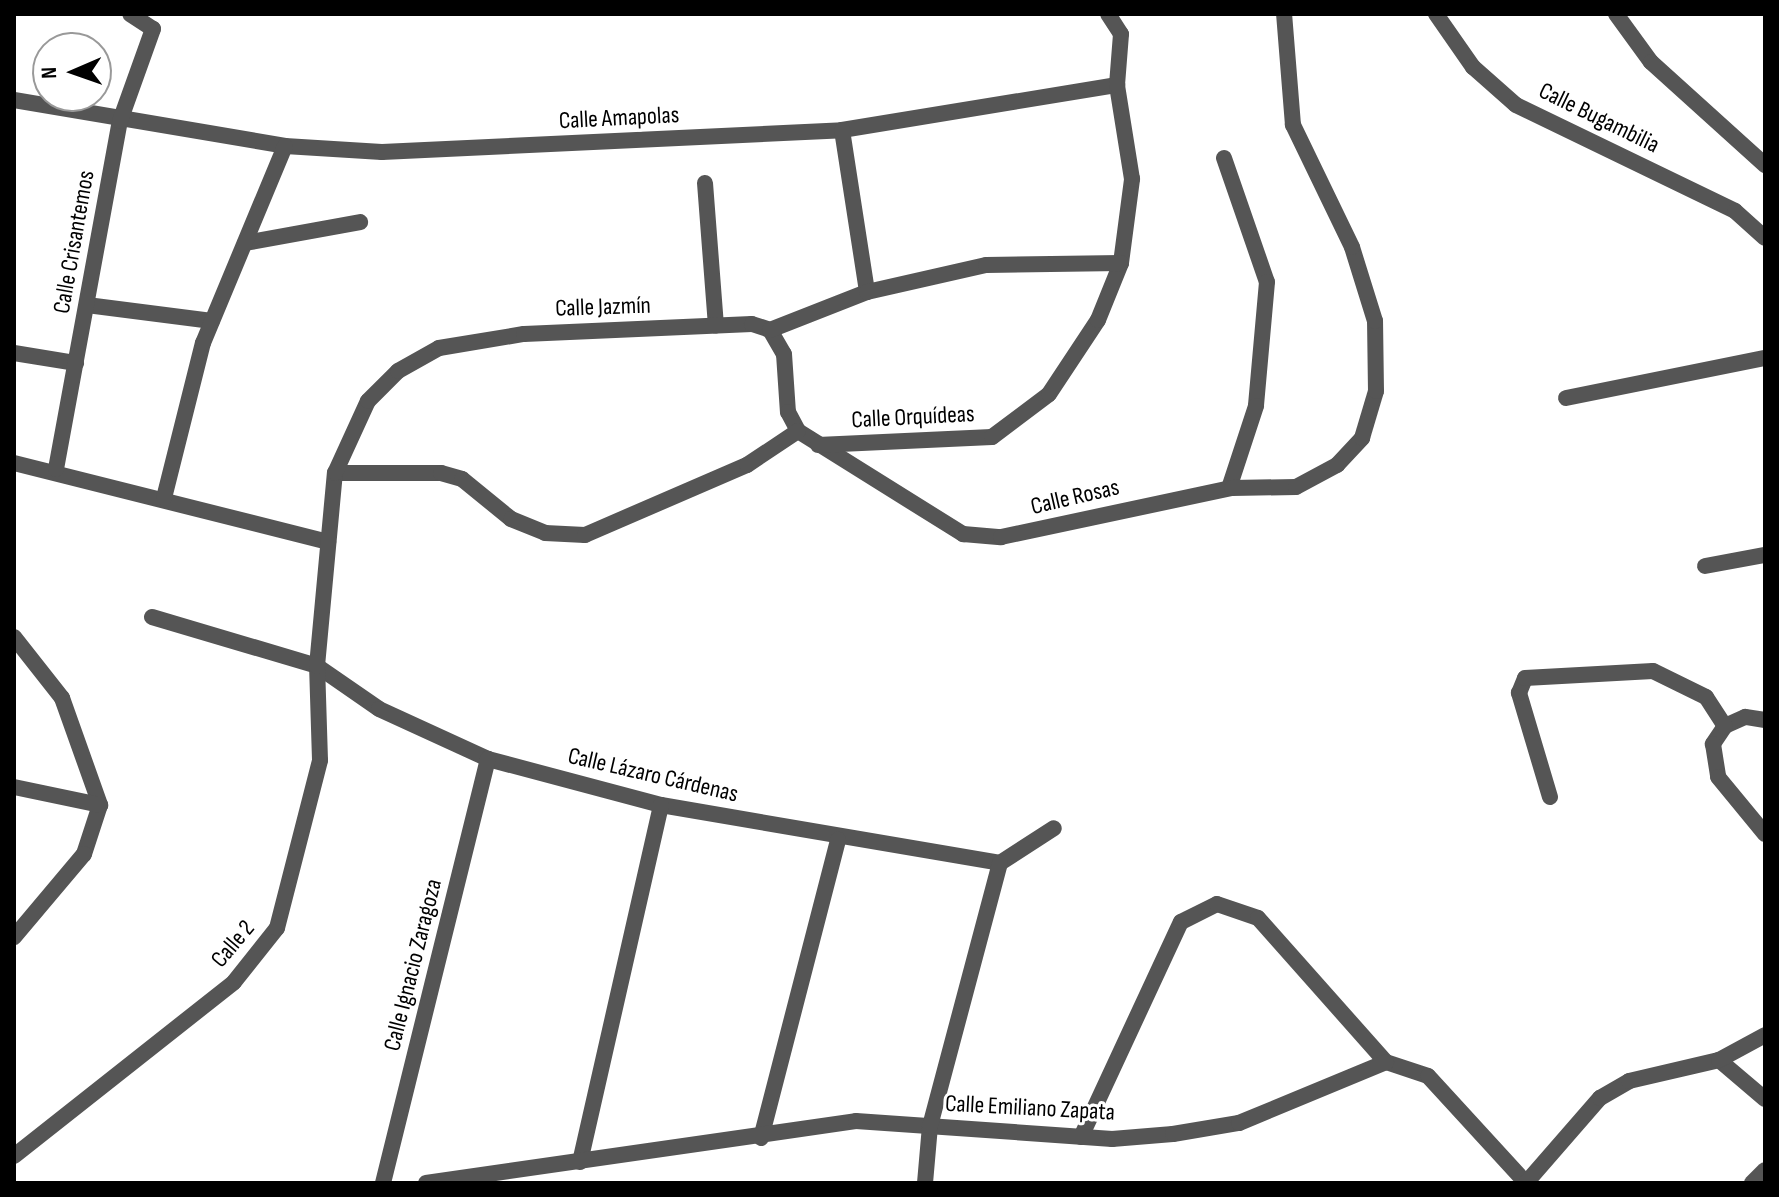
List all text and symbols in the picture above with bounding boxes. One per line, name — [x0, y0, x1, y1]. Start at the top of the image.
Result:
north arrow — [32, 32, 112, 112]
text: N — [36, 66, 63, 79]
street label: Calle Bugambilia — [1534, 76, 1664, 160]
street label: Calle Amapolas — [558, 100, 680, 136]
street label: Calle Crisantemos — [47, 168, 101, 316]
street label: Calle Jazmín — [555, 291, 651, 323]
street label: Calle Orquídeas — [851, 399, 975, 435]
street label: Calle Rosas — [1028, 473, 1122, 521]
street label: Calle Lázaro Cárdenas — [565, 741, 741, 809]
street label: Calle Ignacio Zaragoza — [378, 876, 448, 1054]
street label: Calle 2 — [205, 915, 261, 973]
street label: Calle Emiliano Zapata — [944, 1089, 1116, 1127]

